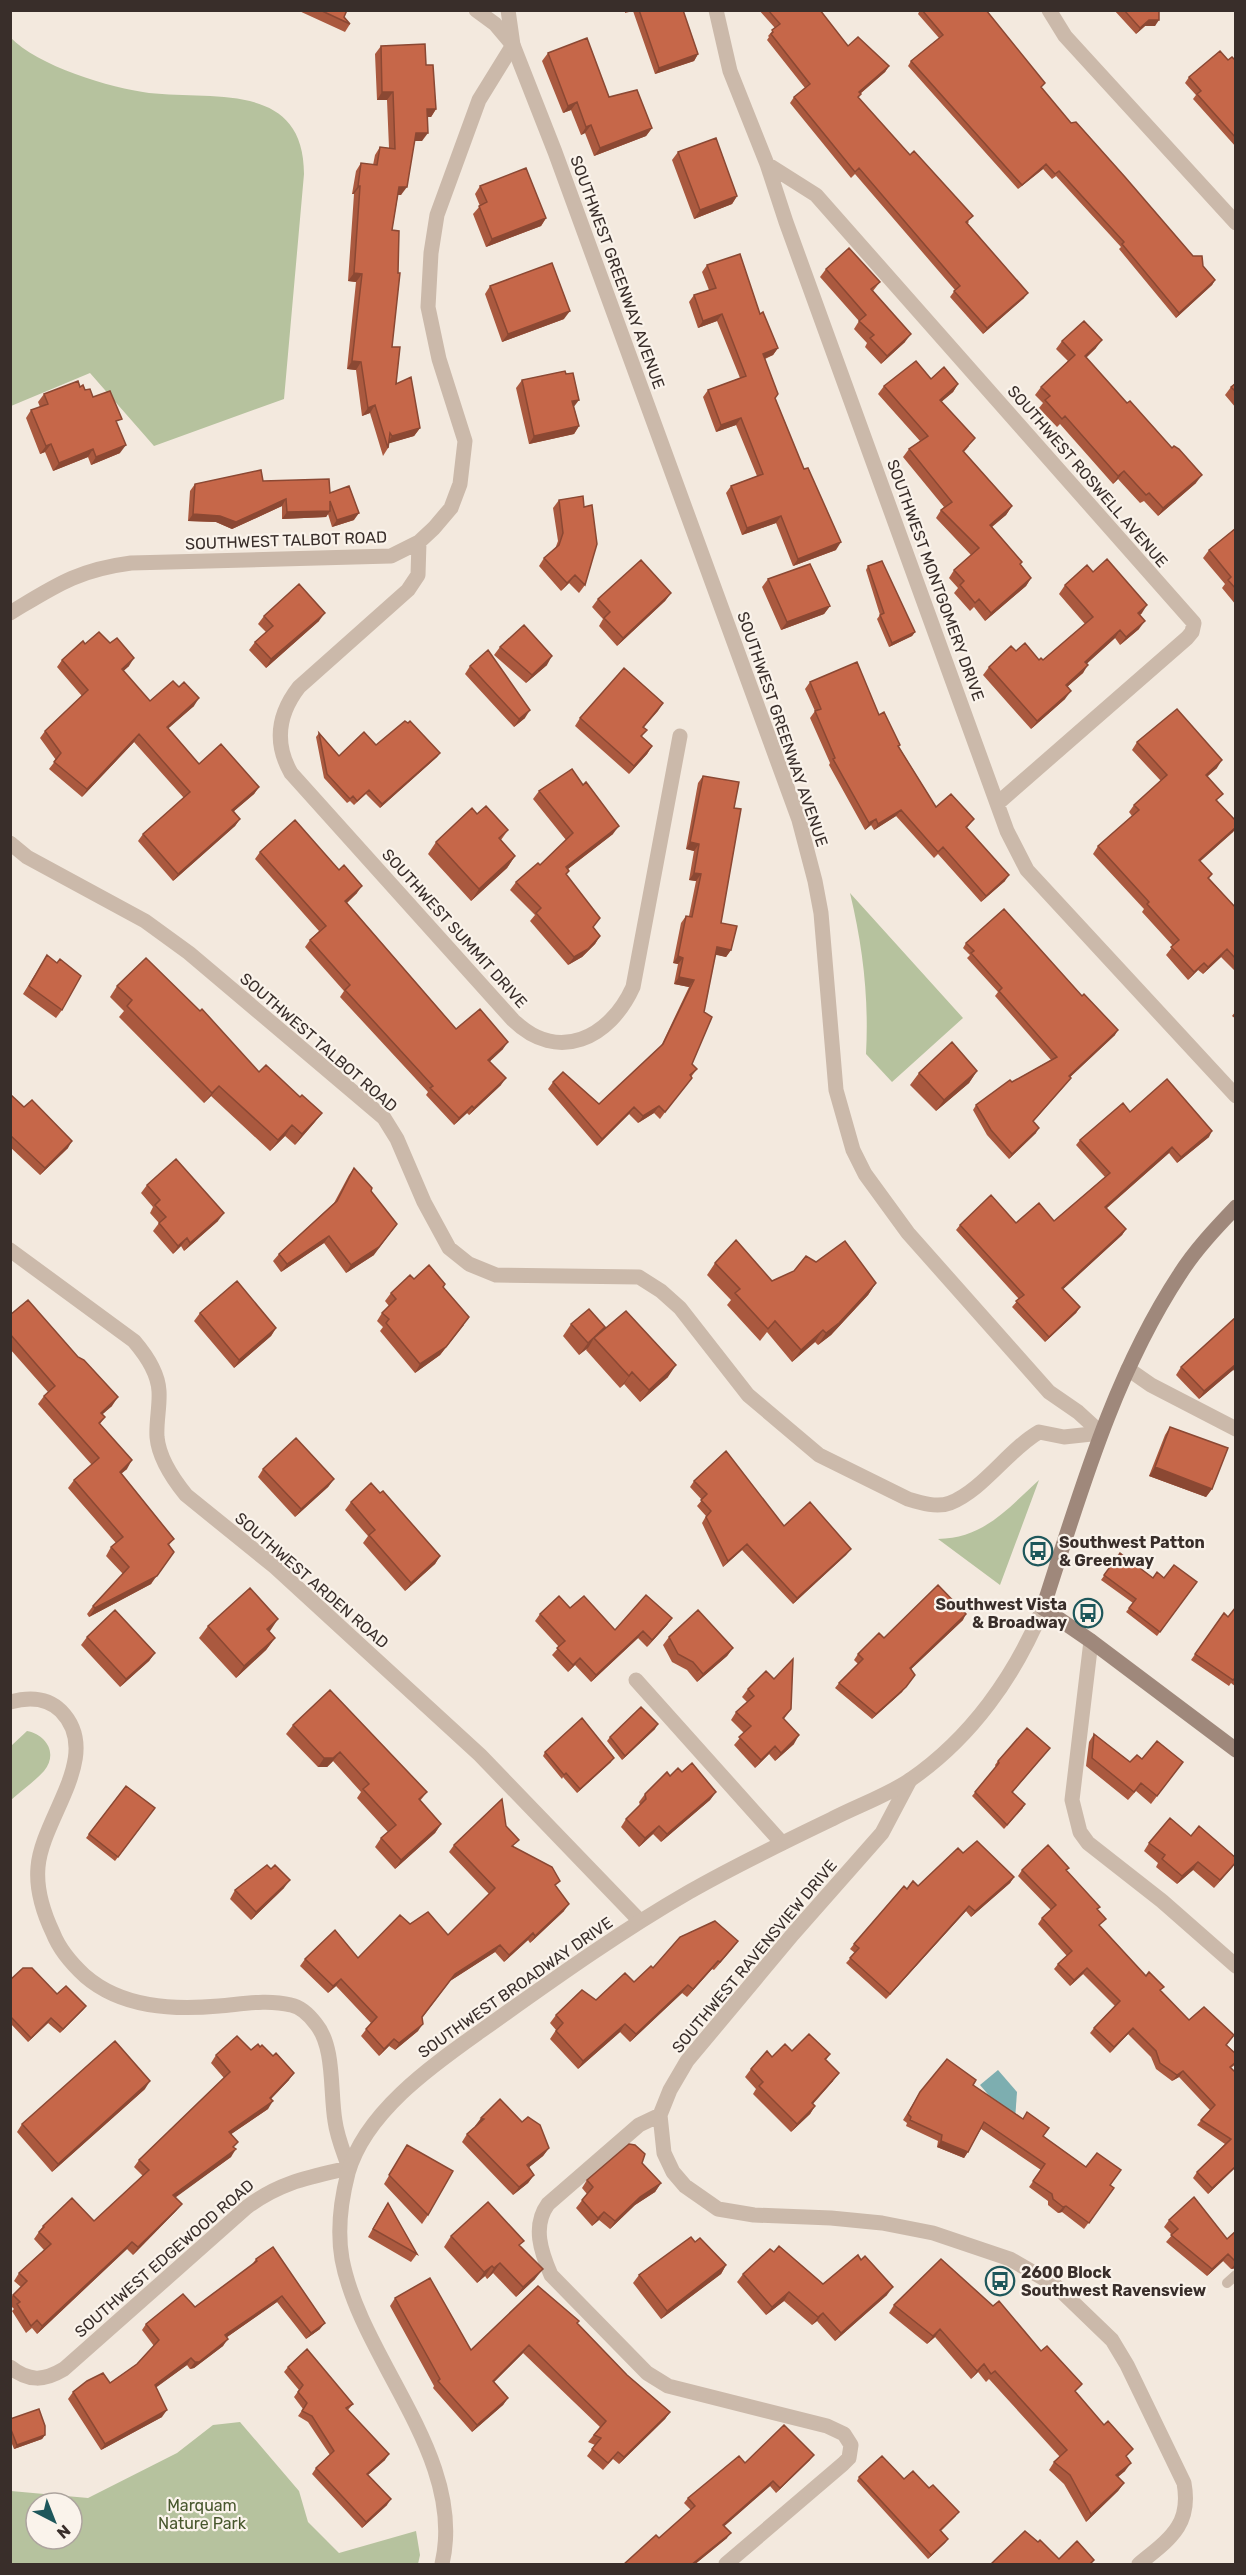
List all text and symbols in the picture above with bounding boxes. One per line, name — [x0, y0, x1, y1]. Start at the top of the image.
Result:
street label: SOUTHWEST GREENWAY AVENUE — [566, 153, 669, 392]
street label: SOUTHWEST ROSWELL AVENUE — [1003, 382, 1172, 571]
street label: SOUTHWEST MONTGOMERY DRIVE — [883, 457, 988, 703]
street label: SOUTHWEST TALBOT ROAD — [185, 527, 387, 554]
street label: SOUTHWEST GREENWAY AVENUE — [733, 609, 832, 849]
street label: SOUTHWEST SUMMIT DRIVE — [378, 845, 531, 1012]
street label: SOUTHWEST TALBOT ROAD — [236, 969, 401, 1116]
street label: SOUTHWEST ARDEN ROAD — [231, 1509, 392, 1652]
place label: Southwest Patton & Greenway — [1059, 1533, 1205, 1570]
bus stop icon: Southwest Patton & Greenway — [1022, 1535, 1054, 1567]
place label: Southwest Vista & Broadway — [935, 1595, 1067, 1632]
bus stop icon: Southwest Vista & Broadway — [1072, 1597, 1104, 1629]
street label: SOUTHWEST RAVENSVIEW DRIVE — [668, 1856, 841, 2057]
street label: SOUTHWEST BROADWAY DRIVE — [414, 1913, 616, 2062]
street label: SOUTHWEST EDGEWOOD ROAD — [71, 2175, 258, 2341]
place label: 2600 Block Southwest Ravensview — [1021, 2263, 1207, 2300]
bus stop icon: 2600 Block Southwest Ravensview — [984, 2265, 1016, 2297]
north arrow — [24, 2491, 84, 2551]
park label: Marquam Nature Park — [158, 2496, 247, 2533]
text: N — [53, 2521, 74, 2543]

